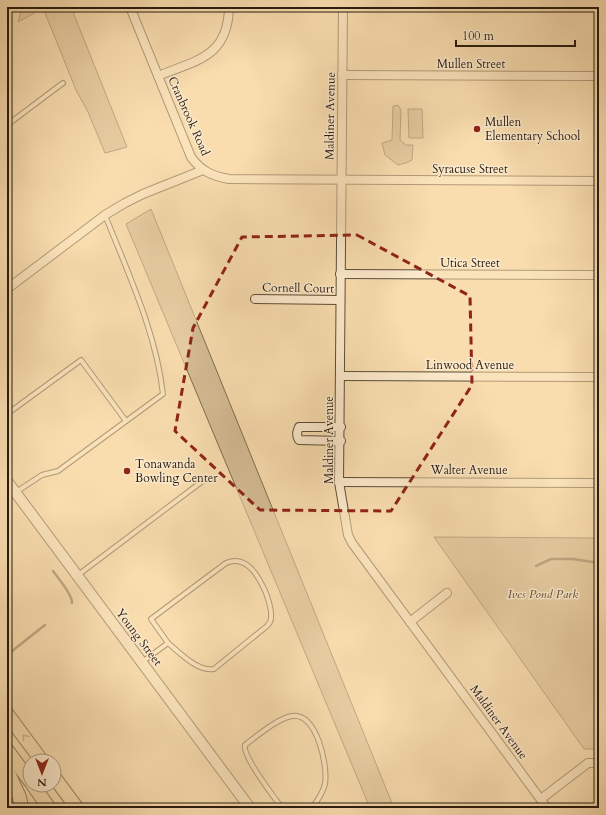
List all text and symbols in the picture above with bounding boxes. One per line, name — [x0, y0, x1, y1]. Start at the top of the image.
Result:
scale bar — [456, 22, 575, 48]
text: 100 m — [462, 28, 495, 44]
street label: Mullen Street — [437, 56, 505, 72]
street label: Maldiner Avenue — [321, 72, 339, 160]
street label: Cranbrook Road — [164, 74, 214, 159]
place label: Mullen Elementary School — [485, 114, 580, 144]
marker: Mullen Elementary School — [472, 124, 482, 134]
street label: Syracuse Street — [432, 161, 508, 177]
street label: Utica Street — [440, 255, 500, 271]
street label: Cornell Court — [262, 279, 334, 297]
street label: Linwood Avenue — [426, 357, 514, 373]
street label: Maldiner Avenue — [321, 396, 337, 484]
place label: Tonawanda Bowling Center — [135, 456, 218, 486]
street label: Walter Avenue — [429, 462, 508, 478]
marker: Tonawanda Bowling Center — [122, 466, 132, 476]
park label: Ives Pond Park — [508, 586, 578, 602]
street label: Young Street — [112, 605, 166, 669]
street label: Maldiner Avenue — [467, 682, 531, 762]
one-way arrow — [23, 735, 30, 742]
north arrow — [22, 753, 62, 793]
text: N — [37, 775, 47, 790]

